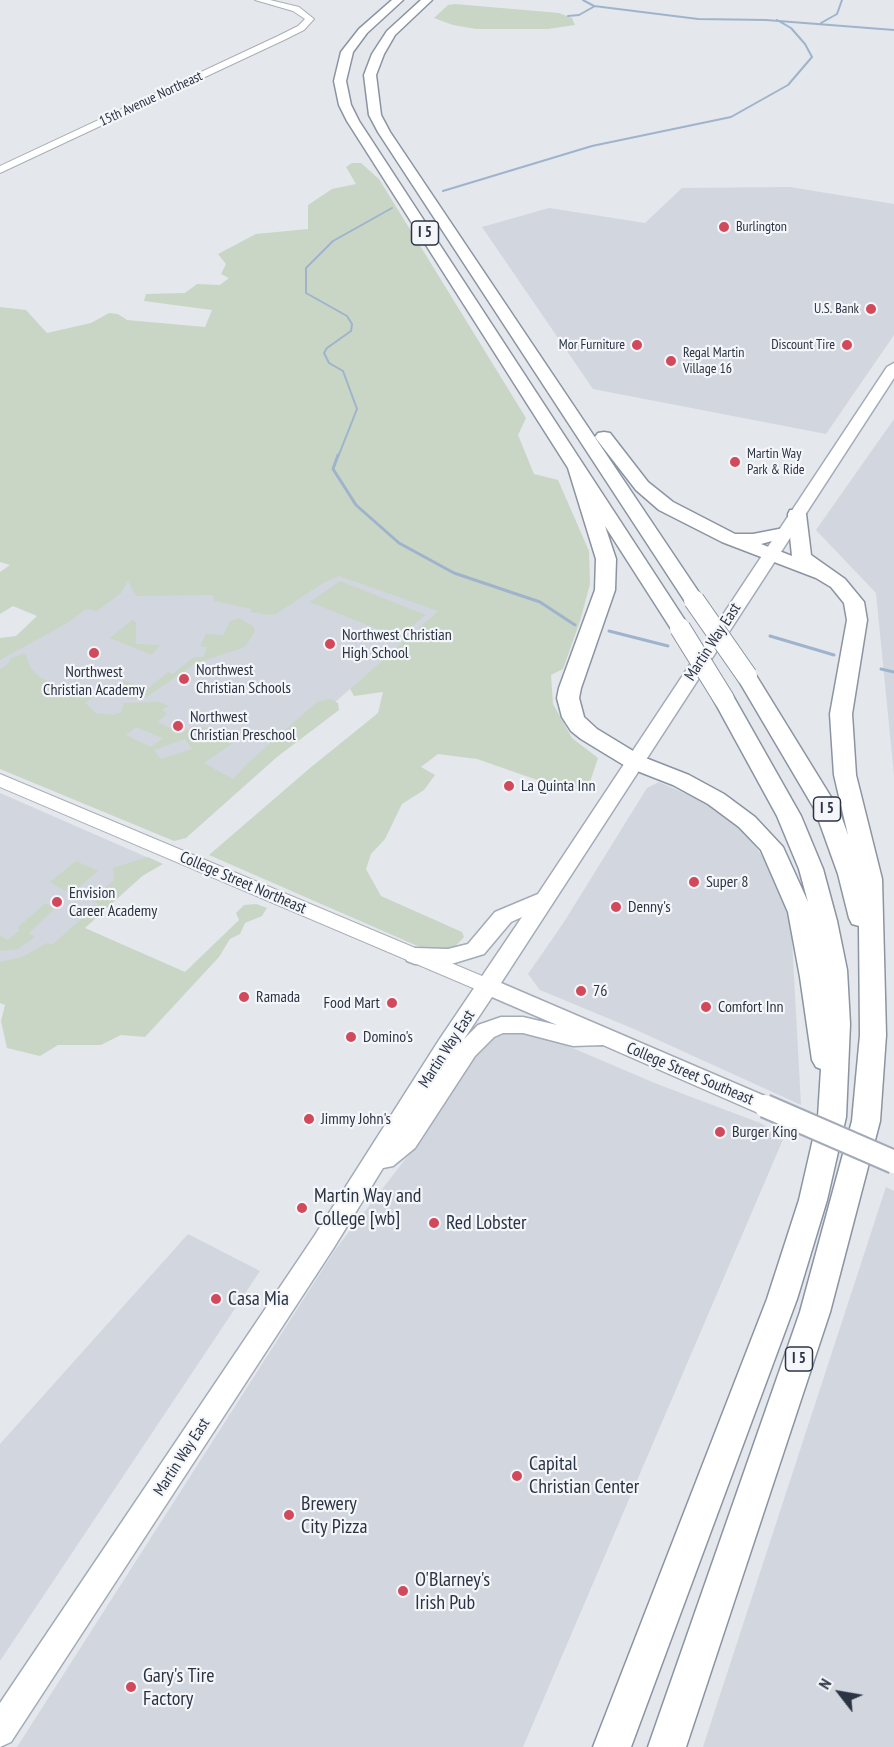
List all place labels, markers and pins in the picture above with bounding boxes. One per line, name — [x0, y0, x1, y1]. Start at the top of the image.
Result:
place label: Burlington — [736, 219, 787, 235]
marker: Burlington — [717, 220, 731, 234]
place label: U.S. Bank — [814, 301, 859, 317]
marker: U.S. Bank — [864, 302, 878, 316]
place label: Mor Furniture — [559, 337, 625, 353]
place label: Discount Tire — [771, 337, 835, 353]
marker: Mor Furniture — [630, 338, 644, 352]
marker: Discount Tire — [840, 338, 854, 352]
place label: Regal Martin Village 16 — [683, 345, 744, 378]
marker: Regal Martin Village 16 — [664, 354, 678, 368]
place label: Martin Way Park & Ride — [747, 446, 805, 478]
marker: Martin Way Park & Ride — [728, 455, 742, 469]
place label: Northwest Christian High School — [342, 625, 452, 663]
marker: Northwest Christian High School — [323, 637, 337, 651]
marker: Northwest Christian Academy — [87, 646, 101, 660]
place label: Northwest Christian Schools — [196, 660, 291, 698]
place label: Northwest Christian Academy — [43, 662, 145, 700]
marker: Northwest Christian Schools — [177, 672, 191, 686]
place label: Northwest Christian Preschool — [190, 707, 296, 745]
marker: Northwest Christian Preschool — [171, 719, 185, 733]
place label: La Quinta Inn — [521, 776, 595, 796]
marker: La Quinta Inn — [502, 779, 516, 793]
place label: Super 8 — [706, 872, 748, 892]
marker: Super 8 — [687, 875, 701, 889]
place label: Envision Career Academy — [69, 883, 157, 921]
marker: Envision Career Academy — [50, 895, 64, 909]
place label: Denny's — [628, 897, 671, 917]
marker: Denny's — [609, 900, 623, 914]
place label: 76 — [593, 981, 607, 1001]
marker: 76 — [574, 984, 588, 998]
place label: Ramada — [256, 987, 300, 1007]
marker: Ramada — [237, 990, 251, 1004]
place label: Food Mart — [323, 993, 380, 1013]
marker: Food Mart — [385, 996, 399, 1010]
place label: Comfort Inn — [718, 997, 783, 1017]
marker: Comfort Inn — [699, 1000, 713, 1014]
place label: Domino's — [363, 1027, 413, 1047]
marker: Domino's — [344, 1030, 358, 1044]
place label: Jimmy John's — [321, 1109, 391, 1129]
marker: Jimmy John's — [302, 1112, 316, 1126]
place label: Burger King — [732, 1122, 797, 1142]
marker: Burger King — [713, 1125, 727, 1139]
place label: Martin Way and College [wb] — [314, 1184, 422, 1231]
marker: Martin Way and College [wb] — [295, 1201, 309, 1215]
place label: Red Lobster — [446, 1211, 527, 1235]
marker: Red Lobster — [427, 1216, 441, 1230]
place label: Casa Mia — [228, 1287, 289, 1311]
marker: Casa Mia — [209, 1292, 223, 1306]
place label: Capital Christian Center — [529, 1452, 639, 1499]
marker: Capital Christian Center — [510, 1469, 524, 1483]
place label: Brewery City Pizza — [301, 1492, 367, 1539]
marker: Brewery City Pizza — [282, 1508, 296, 1522]
place label: O'Blarney's Irish Pub — [415, 1568, 490, 1615]
marker: O'Blarney's Irish Pub — [396, 1584, 410, 1598]
place label: Gary's Tire Factory — [143, 1664, 214, 1711]
marker: Gary's Tire Factory — [124, 1680, 138, 1694]

